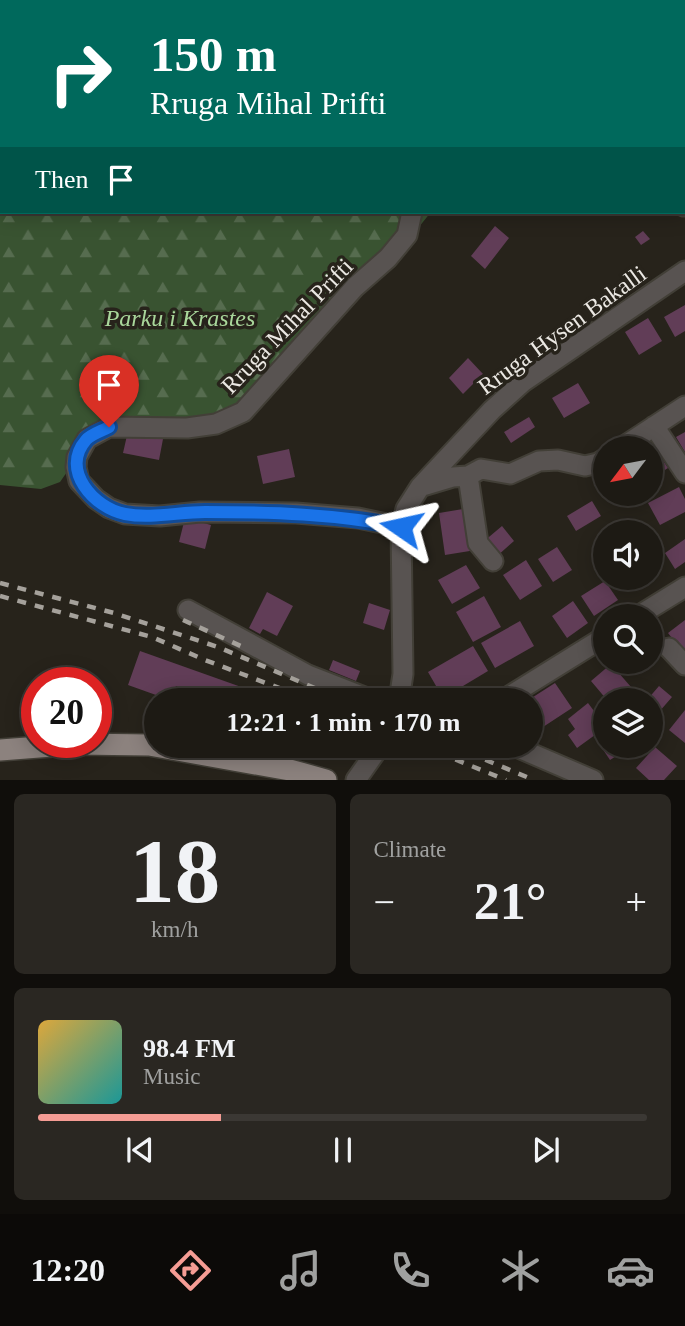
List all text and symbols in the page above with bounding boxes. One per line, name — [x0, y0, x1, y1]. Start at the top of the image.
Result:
text: 150 m — [150, 27, 277, 82]
icon: right — [35, 28, 126, 119]
text: Rruga Mihal Prifti — [150, 85, 386, 121]
icon: arrive — [102, 161, 140, 199]
text: Then — [35, 165, 88, 194]
street label: Rruga Mihal Prifti — [216, 253, 358, 399]
street label: Rruga Hysen Bakalli — [473, 260, 651, 400]
park label: Parku i Krastes — [104, 305, 255, 331]
pin — [79, 355, 139, 427]
icon: arrive — [90, 366, 128, 404]
north arrow — [593, 436, 663, 506]
map controls — [593, 436, 663, 758]
position arrow — [364, 490, 438, 564]
button: sound — [593, 520, 663, 590]
button: search — [593, 604, 663, 674]
speed limit sign: 20 — [21, 667, 112, 758]
button: layers — [593, 688, 663, 758]
text: 12:21 · 1 min · 170 m — [227, 708, 461, 737]
text: 18 — [129, 821, 220, 922]
text: Climate — [374, 837, 446, 862]
text: 21° — [474, 873, 547, 930]
text: − — [374, 881, 395, 923]
text: + — [626, 881, 647, 923]
text: km/h — [151, 917, 198, 942]
text: 98.4 FM — [143, 1034, 235, 1063]
text: Music — [143, 1064, 201, 1089]
icon: previous — [121, 1131, 159, 1169]
icon: pause — [324, 1131, 362, 1169]
icon: next — [527, 1131, 565, 1169]
icon: directions — [166, 1246, 215, 1295]
icon: music — [276, 1246, 325, 1295]
icon: phone — [386, 1246, 435, 1295]
icon: climate — [496, 1246, 545, 1295]
icon: car — [606, 1246, 655, 1295]
text: 12:20 — [30, 1252, 105, 1288]

